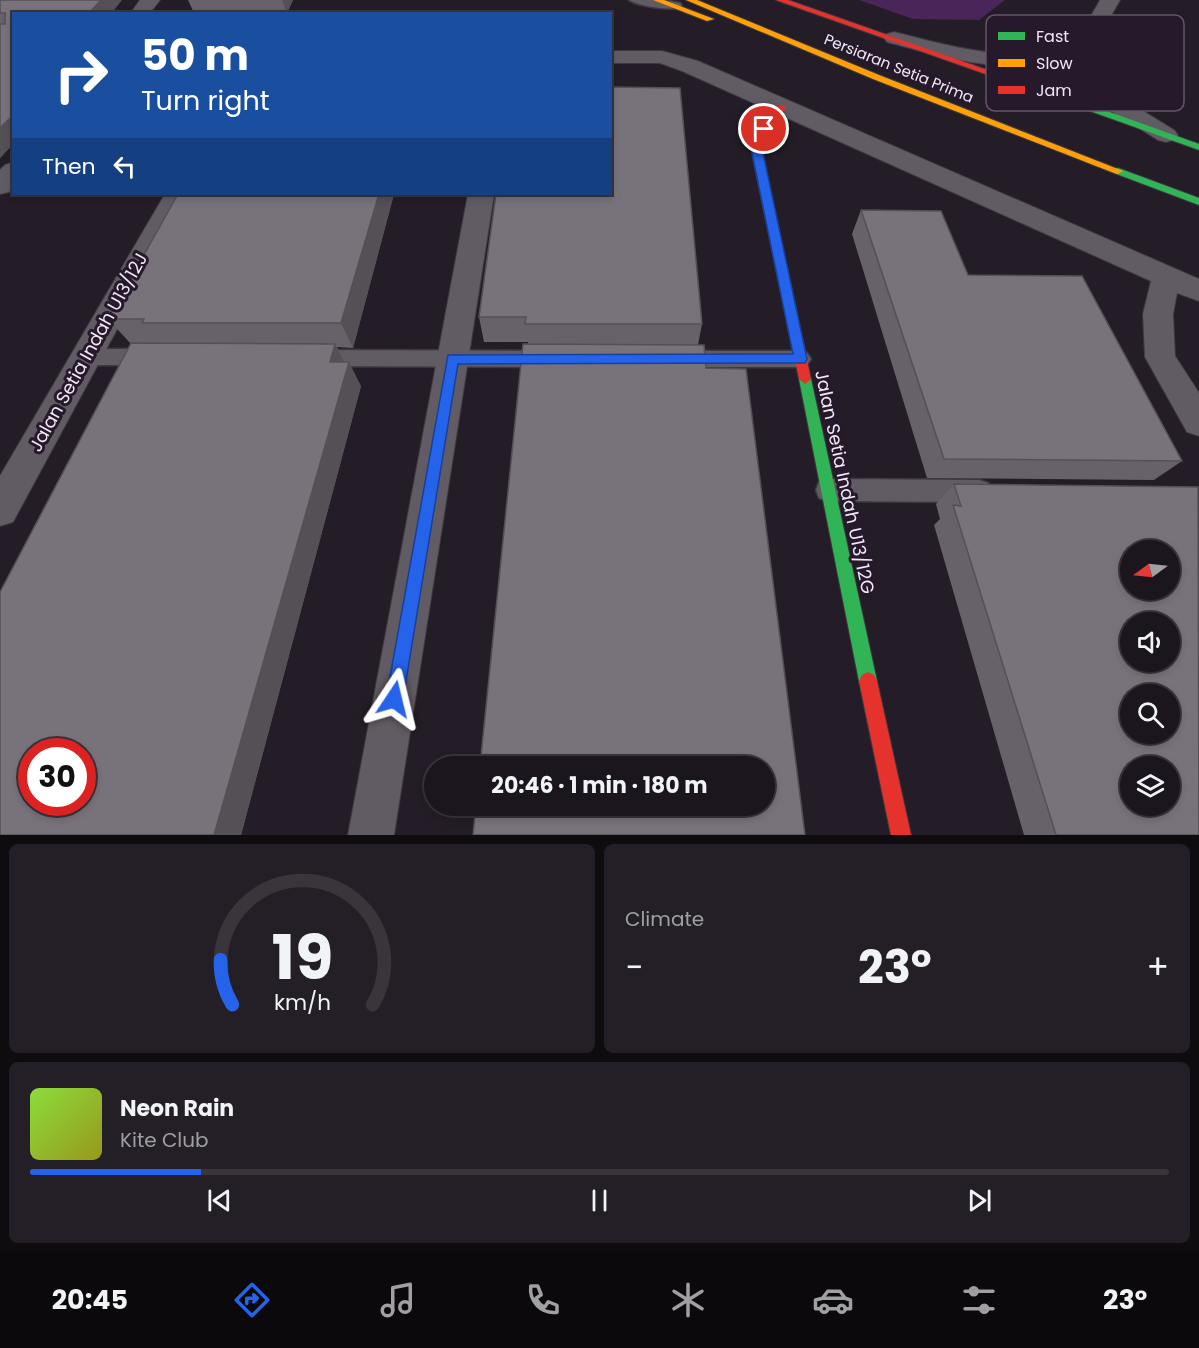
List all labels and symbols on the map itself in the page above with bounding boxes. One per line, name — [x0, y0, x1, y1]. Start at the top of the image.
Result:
legend — [986, 15, 1184, 111]
text: Fast — [1036, 25, 1069, 48]
street label: Persiaran Setia Prima — [821, 28, 977, 108]
text: Slow — [1036, 52, 1073, 75]
text: Jam — [1036, 79, 1072, 102]
pin — [738, 103, 789, 154]
street label: Jalan Setia Indah U13/12J — [23, 248, 153, 456]
street label: Jalan Setia Indah U13/12G — [809, 368, 881, 596]
north arrow — [1120, 540, 1180, 600]
position arrow — [362, 667, 426, 731]
speed limit sign: 30 — [18, 738, 96, 816]

